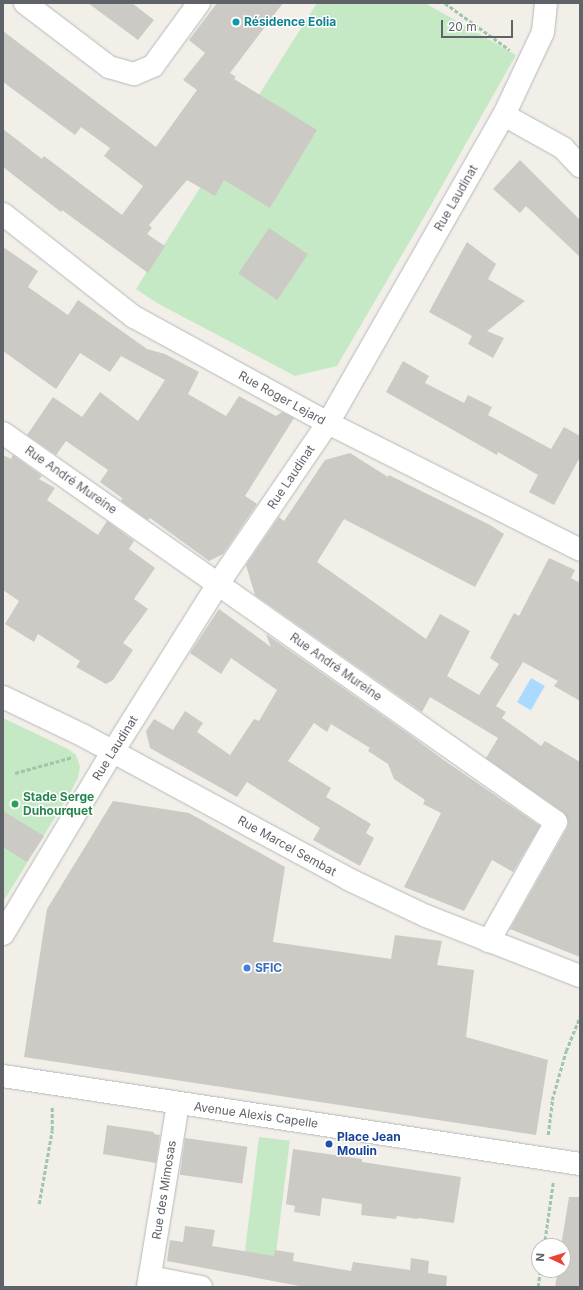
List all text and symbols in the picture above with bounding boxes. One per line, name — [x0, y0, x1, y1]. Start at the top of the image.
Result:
scale bar — [443, 12, 515, 38]
place label: Résidence Eolia — [244, 15, 336, 29]
marker: Résidence Eolia — [231, 17, 241, 27]
text: 20 m — [448, 19, 477, 34]
street label: Rue Laudinat — [431, 162, 481, 234]
street label: Rue Roger Lejard — [236, 368, 328, 428]
street label: Rue Laudinat — [264, 442, 318, 512]
street label: Rue André Mureine — [22, 443, 120, 517]
street label: Rue André Mureine — [287, 630, 385, 704]
street label: Rue Laudinat — [89, 713, 141, 783]
place label: Stade Serge Duhourquet — [23, 790, 94, 818]
marker: Stade Serge Duhourquet — [10, 799, 20, 809]
street label: Rue Marcel Sembat — [235, 813, 339, 879]
place label: SFIC — [255, 961, 282, 975]
marker: SFIC — [242, 963, 252, 973]
street label: Avenue Alexis Capelle — [193, 1099, 319, 1131]
place label: Place Jean Moulin — [337, 1130, 401, 1158]
street label: Rue des Mimosas — [149, 1139, 179, 1241]
marker: Place Jean Moulin — [324, 1139, 334, 1149]
north arrow — [531, 1238, 571, 1278]
text: N — [533, 1253, 547, 1262]

